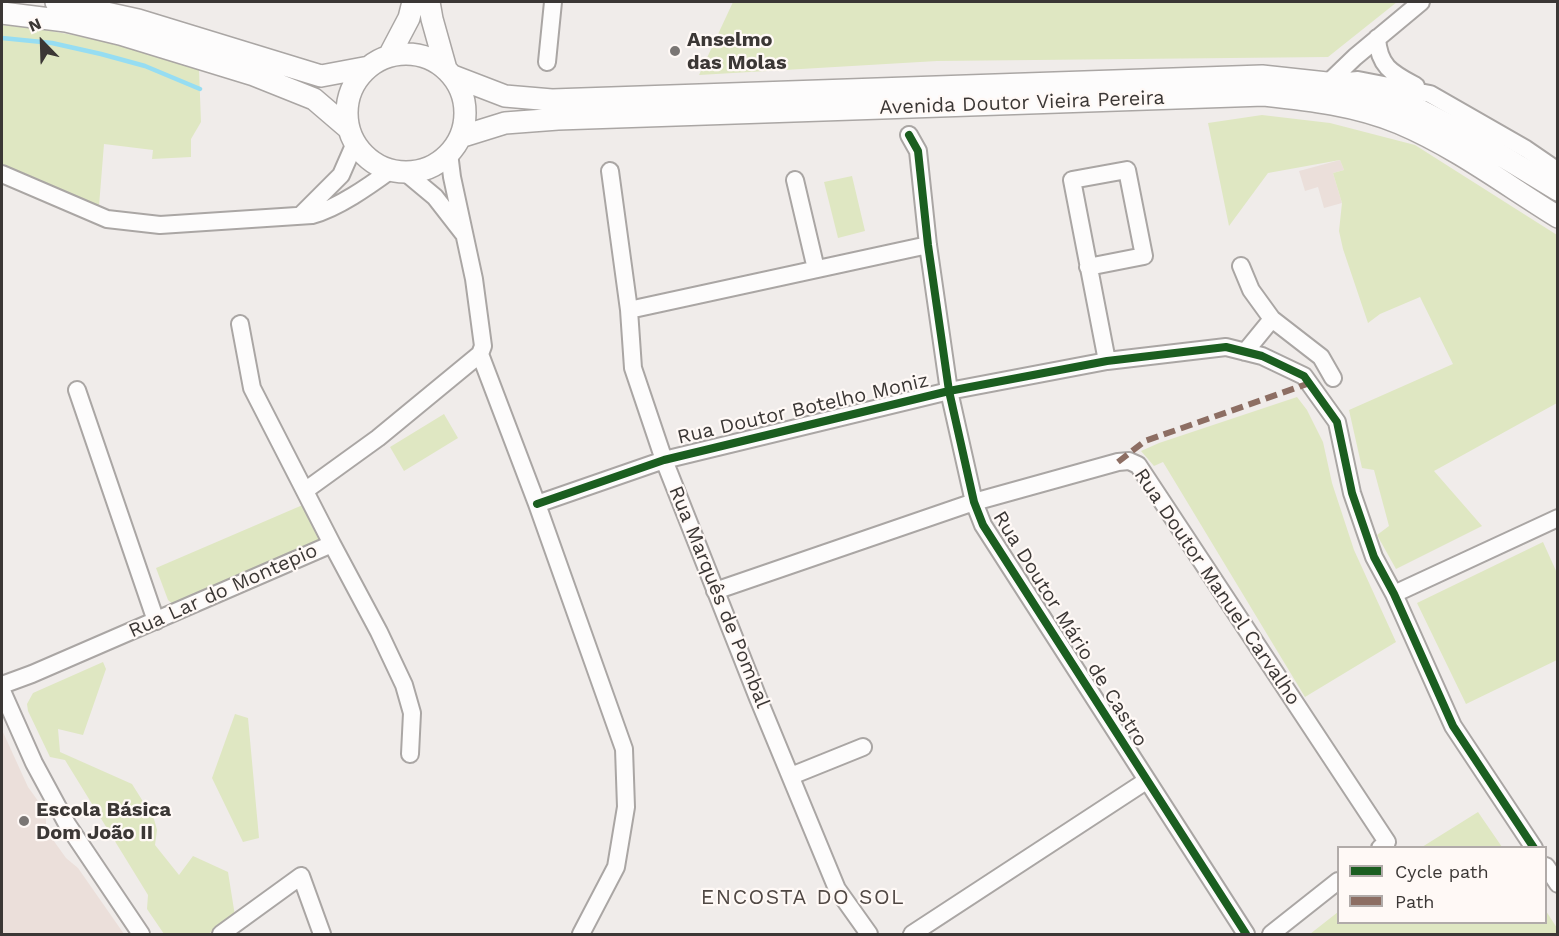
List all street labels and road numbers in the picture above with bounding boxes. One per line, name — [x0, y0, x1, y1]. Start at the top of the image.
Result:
street label: Avenida Doutor Vieira Pereira — [879, 86, 1165, 120]
street label: Rua Doutor Botelho Moniz — [675, 368, 931, 450]
street label: Rua Doutor Manuel Carvalho — [1129, 464, 1305, 710]
street label: Rua Marquês de Pombal — [663, 482, 775, 712]
street label: Rua Doutor Mário de Castro — [988, 507, 1152, 751]
street label: Rua Lar do Montepio — [125, 539, 321, 643]

